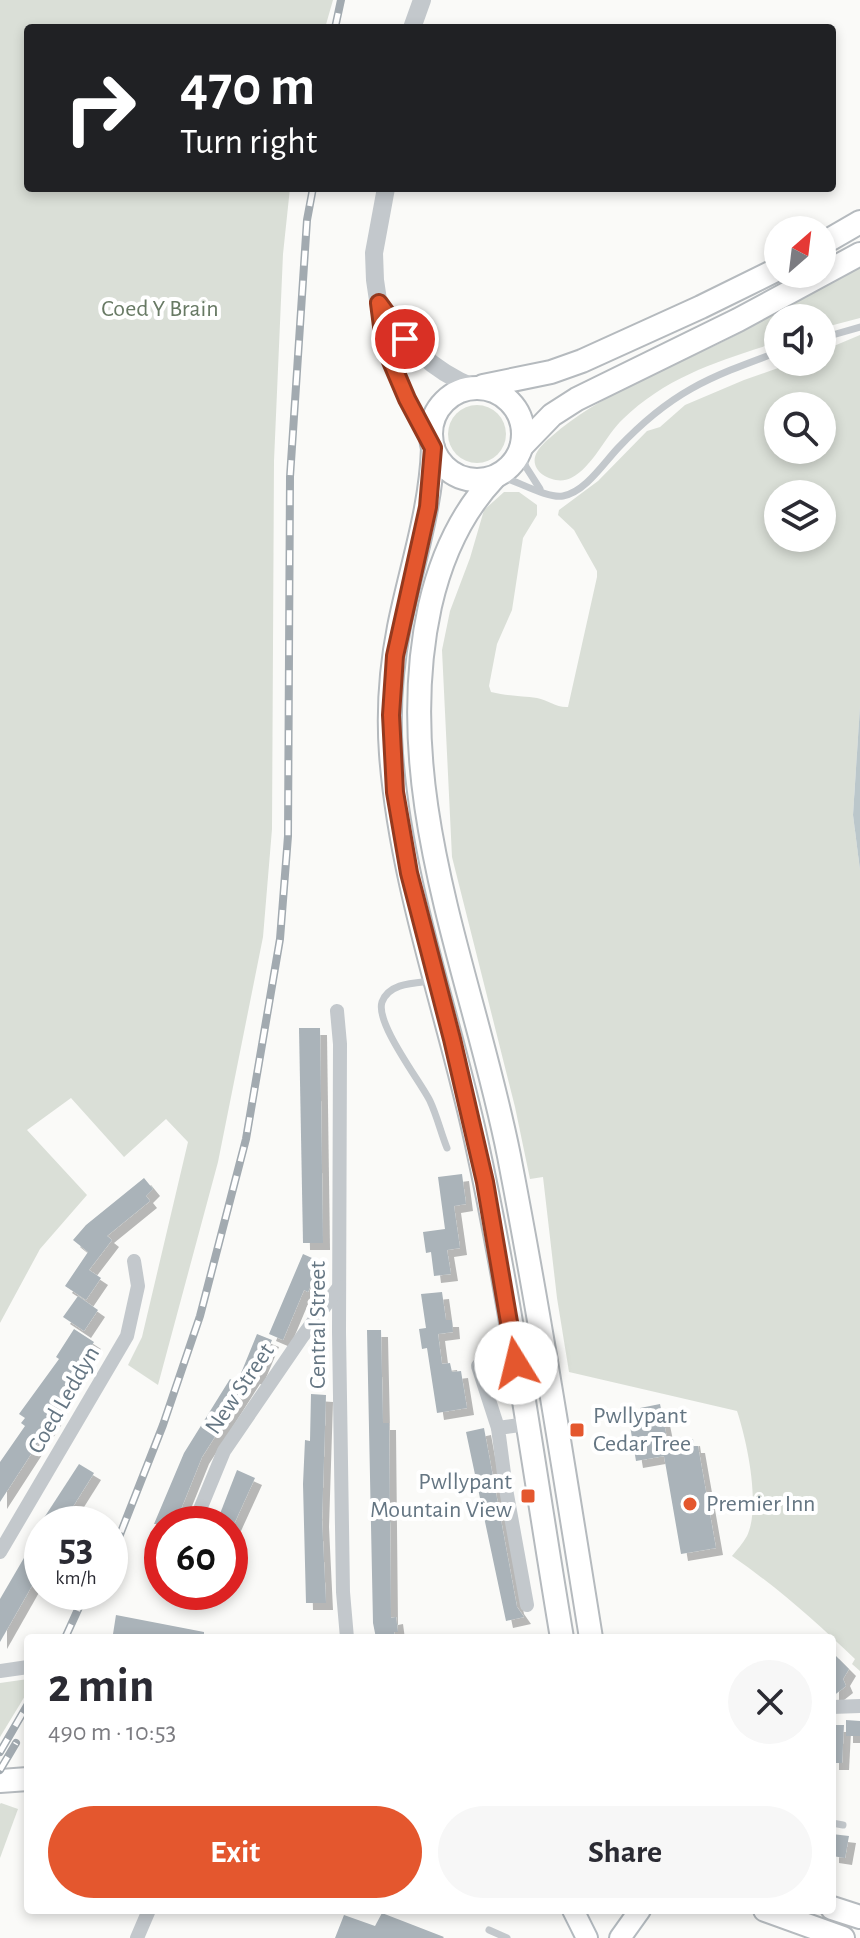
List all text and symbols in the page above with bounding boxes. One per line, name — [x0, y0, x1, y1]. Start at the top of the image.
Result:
icon: right — [48, 56, 152, 160]
text: 470 m — [180, 59, 315, 115]
text: Turn right — [180, 124, 317, 160]
north arrow — [764, 216, 836, 288]
map controls — [764, 216, 836, 552]
park label: Coed Y Brain — [101, 297, 219, 321]
button: sound — [764, 304, 836, 376]
pin — [371, 305, 439, 373]
icon: arrive — [383, 317, 427, 361]
button: search — [764, 392, 836, 464]
button: layers — [764, 480, 836, 552]
street label: Central Street — [306, 1261, 330, 1389]
position arrow — [474, 1321, 558, 1405]
street label: New Street — [201, 1339, 279, 1439]
street label: Coed Leddyn — [24, 1342, 104, 1458]
place label: Pwllypant Cedar Tree — [593, 1404, 691, 1456]
marker: Pwllypant Cedar Tree — [568, 1421, 586, 1439]
place label: Pwllypant Mountain View — [370, 1470, 512, 1522]
marker: Pwllypant Mountain View — [519, 1487, 537, 1505]
place label: Premier Inn — [706, 1492, 815, 1516]
marker: Premier Inn — [681, 1495, 699, 1513]
speed limit sign: 60 — [144, 1506, 248, 1610]
text: 53 — [59, 1528, 93, 1568]
text: km/h — [55, 1568, 97, 1588]
button: close — [728, 1660, 812, 1744]
text: 2 min — [48, 1663, 155, 1711]
text: 490 m · 10:53 — [48, 1719, 176, 1745]
button: Exit — [48, 1806, 422, 1898]
button: Share — [438, 1806, 812, 1898]

